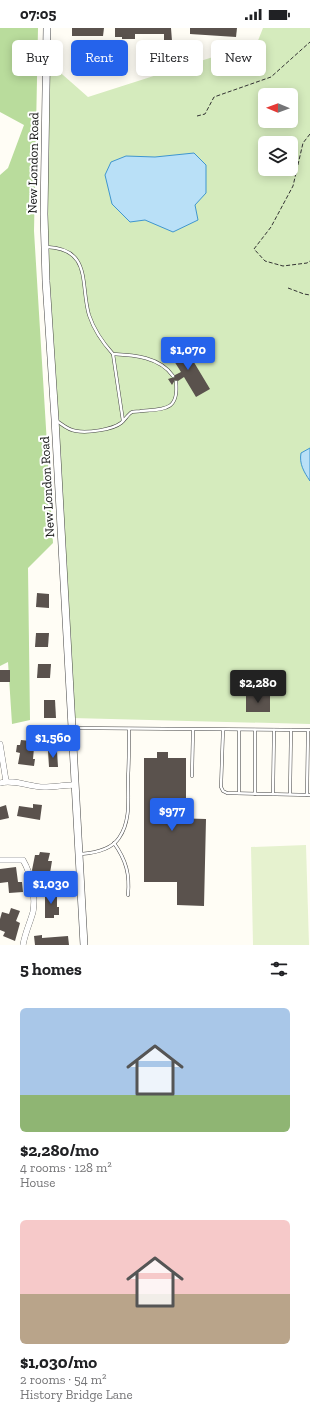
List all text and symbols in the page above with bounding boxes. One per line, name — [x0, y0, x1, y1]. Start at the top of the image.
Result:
text: 07:05 — [20, 5, 56, 23]
chip: Buy — [12, 40, 63, 76]
chip: Rent — [71, 40, 128, 76]
chip: Filters — [136, 40, 203, 76]
chip: New — [211, 40, 266, 76]
north arrow — [258, 88, 298, 128]
map controls — [258, 88, 298, 176]
street label: New London Road — [25, 112, 41, 214]
button: layers — [258, 136, 298, 176]
pin: $1,070 — [155, 337, 221, 371]
text: $1,070 — [170, 342, 206, 357]
street label: New London Road — [37, 436, 57, 538]
pin: $2,280 — [225, 670, 291, 704]
text: $2,280 — [239, 675, 277, 690]
pin: $1,560 — [20, 725, 86, 759]
text: $1,560 — [35, 730, 71, 745]
pin: $977 — [148, 798, 196, 832]
text: $977 — [159, 803, 185, 818]
pin: $1,030 — [18, 871, 84, 905]
text: $1,030 — [33, 876, 69, 891]
icon: filters — [268, 958, 290, 980]
text: 5 homes — [20, 959, 82, 979]
icon: home — [119, 1034, 191, 1106]
text: $2,280/mo — [20, 1140, 99, 1160]
text: 4 rooms · 128 m² — [20, 1160, 112, 1175]
text: House — [20, 1175, 55, 1190]
icon: home — [119, 1246, 191, 1318]
text: $1,030/mo — [20, 1352, 97, 1372]
text: 2 rooms · 54 m² — [20, 1372, 106, 1387]
text: History Bridge Lane — [20, 1387, 133, 1402]

